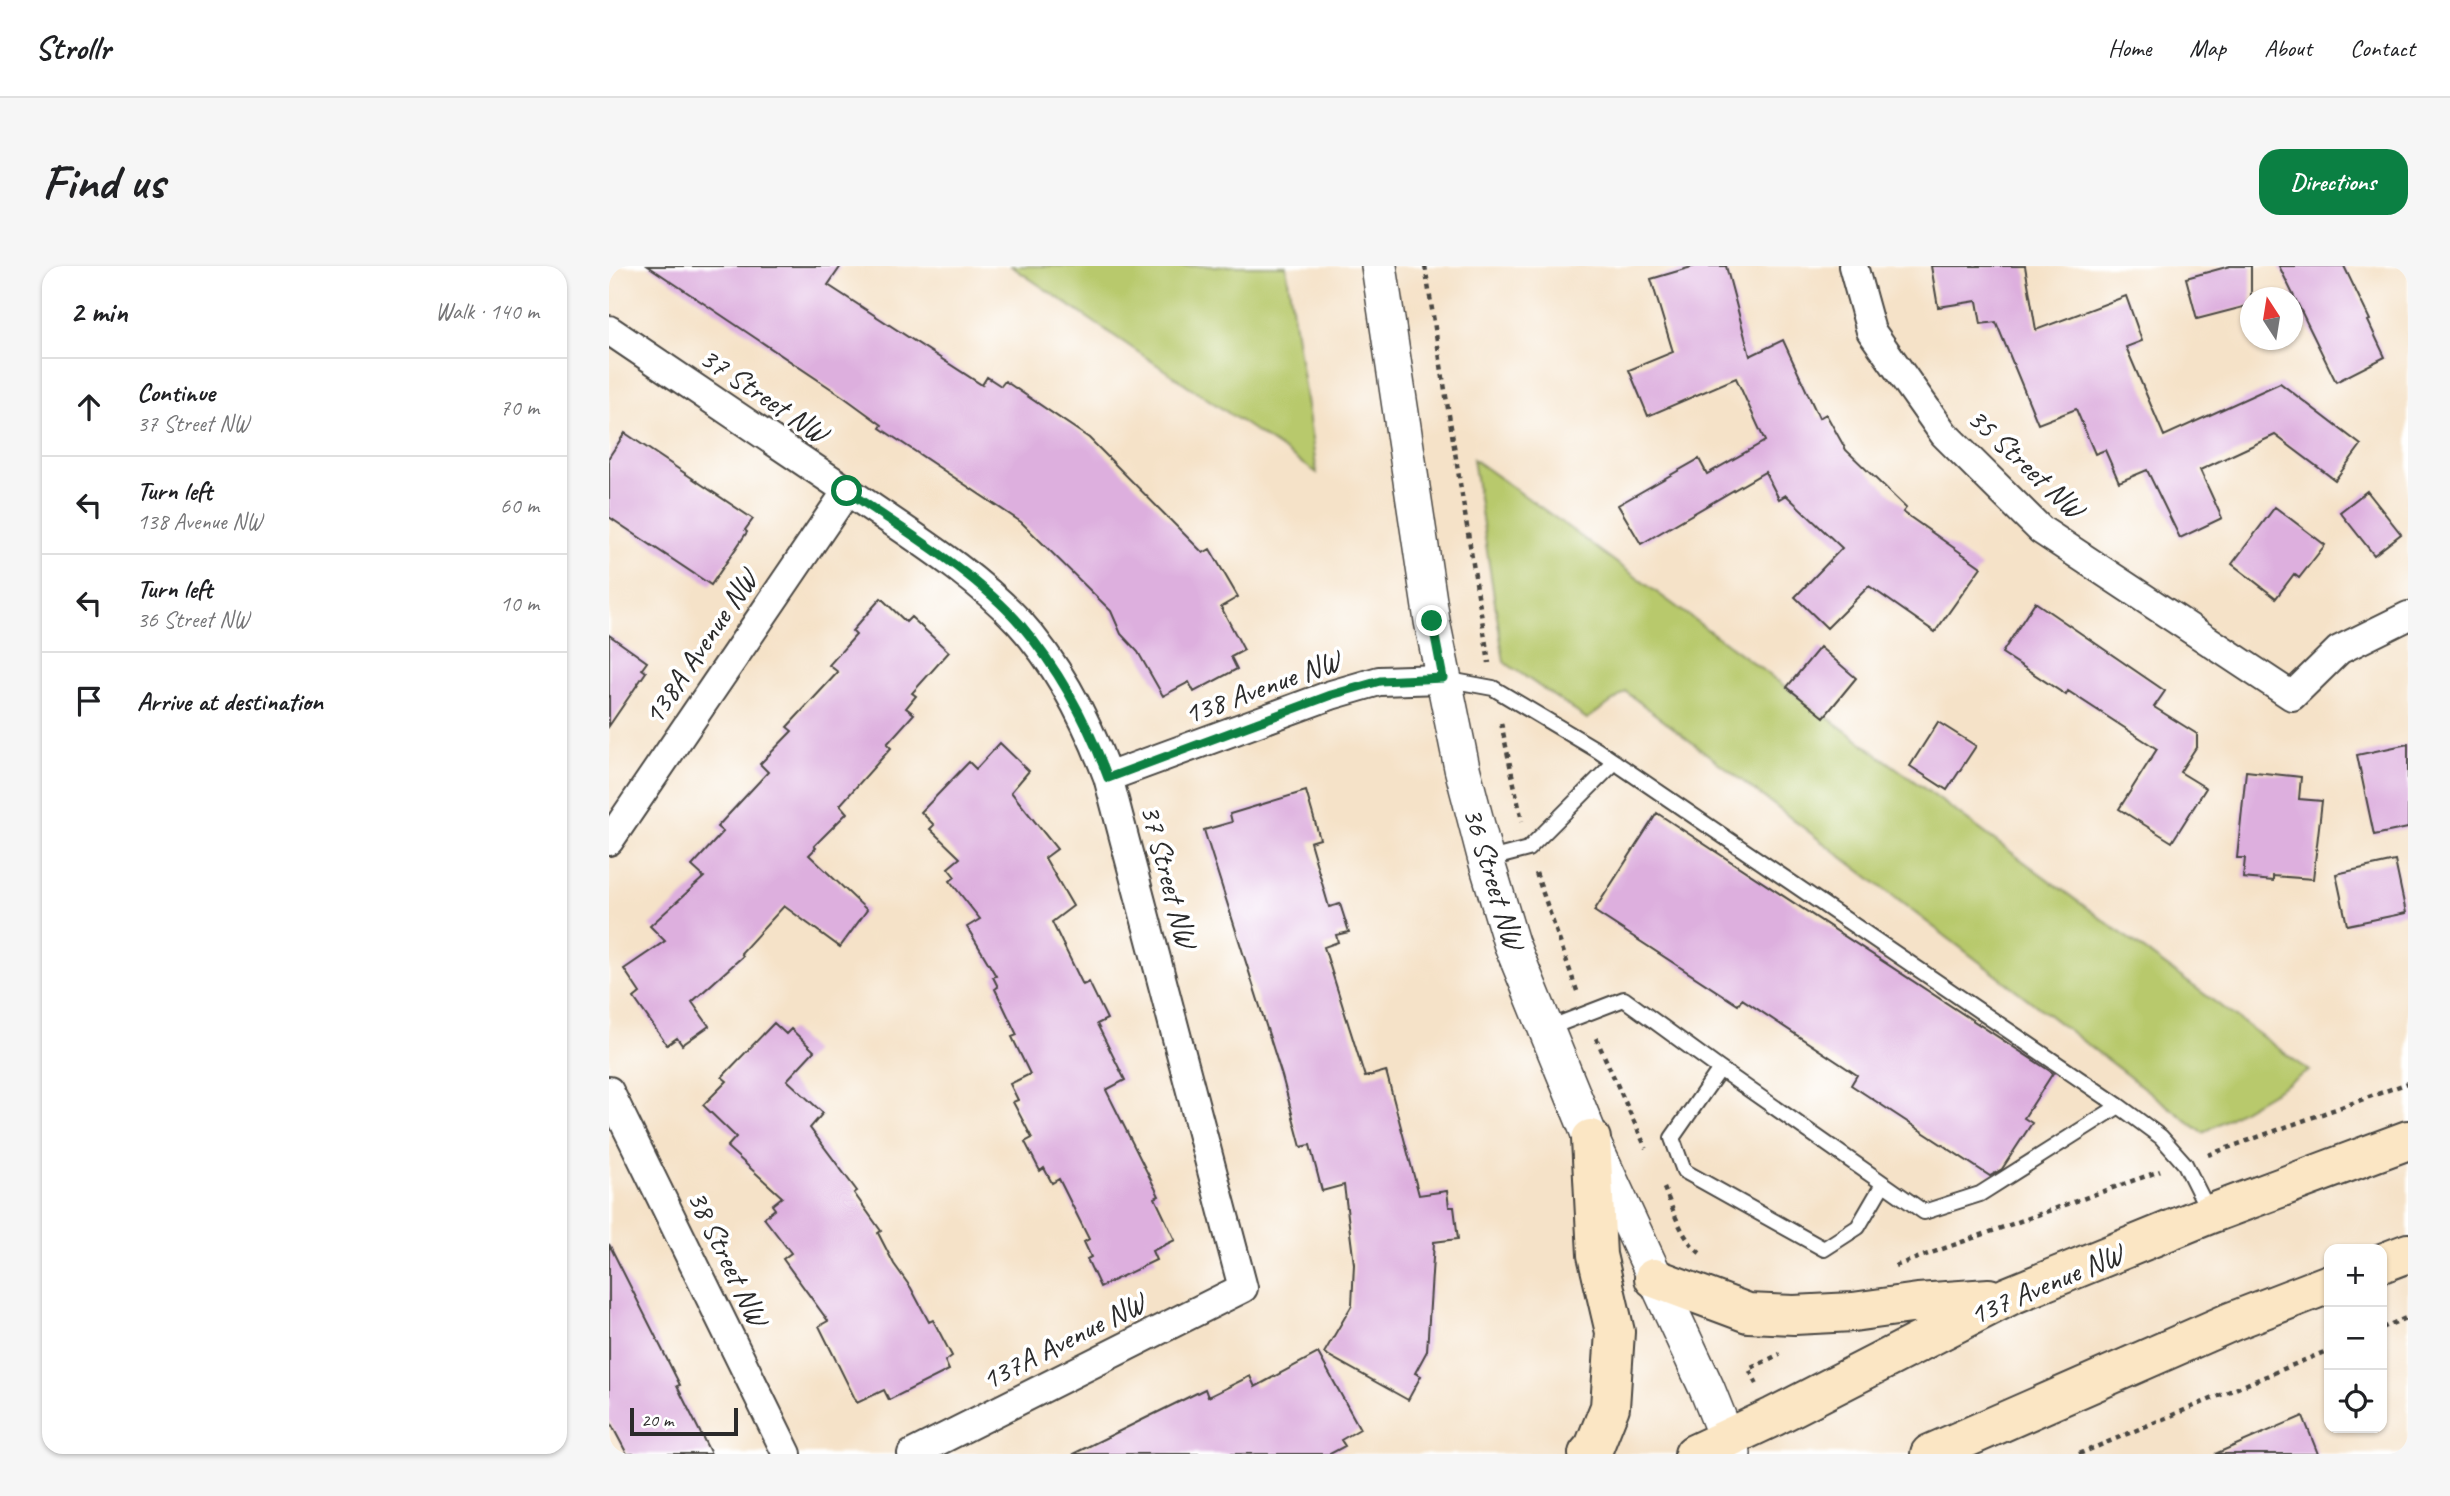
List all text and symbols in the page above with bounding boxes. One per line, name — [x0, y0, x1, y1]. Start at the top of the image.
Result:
text: Strollr — [35, 27, 110, 69]
text: Home — [2108, 33, 2151, 63]
text: Map — [2189, 33, 2226, 63]
text: About — [2264, 33, 2312, 63]
text: Contact — [2350, 33, 2415, 63]
button: Directions — [2259, 149, 2408, 215]
text: Find us — [42, 151, 164, 213]
north arrow — [2240, 287, 2303, 350]
text: 2 min — [70, 293, 127, 331]
text: Walk · 140 m — [435, 297, 539, 326]
street label: 37 Street NW — [693, 338, 838, 454]
text: Continue — [137, 376, 215, 409]
icon: ahead — [70, 388, 108, 426]
text: 70 m — [500, 393, 539, 422]
street label: 35 Street NW — [1959, 399, 2095, 529]
text: 37 Street NW — [137, 409, 249, 438]
text: Turn left — [137, 474, 212, 507]
route start — [831, 475, 862, 506]
icon: left — [70, 486, 108, 524]
text: 60 m — [500, 491, 539, 520]
text: 138 Avenue NW — [137, 507, 262, 536]
street label: 138A Avenue NW — [634, 559, 768, 732]
text: Turn left — [137, 572, 212, 605]
icon: left — [70, 584, 108, 622]
text: 10 m — [500, 589, 539, 618]
text: 36 Street NW — [137, 605, 249, 634]
route end — [1416, 605, 1447, 636]
street label: 138 Avenue NW — [1179, 640, 1349, 733]
icon: arrive — [70, 682, 108, 720]
text: Arrive at destination — [137, 685, 323, 718]
street label: 37 Street NW — [1132, 800, 1207, 955]
street label: 36 Street NW — [1454, 802, 1535, 957]
street label: 38 Street NW — [679, 1184, 779, 1335]
street label: 137 Avenue NW — [1963, 1233, 2132, 1333]
map controls — [2324, 1244, 2387, 1433]
button: + — [2324, 1244, 2387, 1307]
street label: 137A Avenue NW — [975, 1282, 1154, 1399]
button: − — [2324, 1307, 2387, 1370]
button: locate — [2324, 1370, 2387, 1433]
scale bar — [630, 1405, 739, 1437]
text: 20 m — [641, 1408, 673, 1432]

